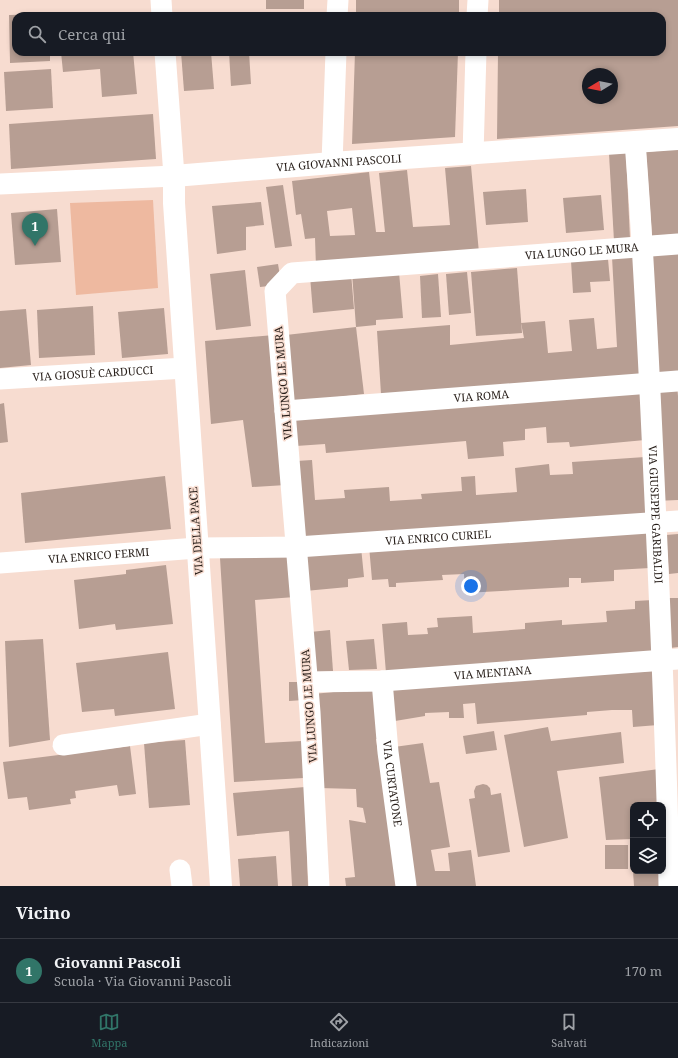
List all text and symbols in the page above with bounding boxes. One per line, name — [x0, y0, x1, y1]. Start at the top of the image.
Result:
search box — [12, 12, 666, 56]
icon: search — [26, 23, 48, 45]
text: Cerca qui — [58, 24, 126, 44]
north arrow — [582, 68, 618, 104]
street label: VIA GIOVANNI PASCOLI — [276, 150, 402, 175]
pin: 1 — [22, 213, 48, 246]
street label: VIA LUNGO LE MURA — [524, 239, 639, 262]
street label: VIA LUNGO LE MURA — [270, 325, 295, 440]
street label: VIA GIOSUÈ CARDUCCI — [32, 362, 154, 384]
street label: VIA ROMA — [453, 386, 510, 405]
street label: VIA GIUSEPPE GARIBALDI — [646, 445, 667, 584]
street label: VIA DELLA PACE — [185, 486, 206, 576]
street label: VIA ENRICO CURIEL — [385, 526, 492, 548]
street label: VIA ENRICO FERMI — [48, 544, 150, 566]
your location — [461, 576, 481, 596]
street label: VIA LUNGO LE MURA — [297, 648, 320, 763]
street label: VIA MENTANA — [453, 662, 532, 683]
street label: VIA CURTATONE — [380, 740, 406, 828]
map controls — [630, 802, 666, 874]
button: locate — [630, 802, 666, 838]
button: layers — [630, 838, 666, 874]
text: Vicino — [16, 901, 71, 924]
text: Giovanni Pascoli — [54, 952, 181, 972]
text: 1 — [25, 962, 33, 980]
text: 170 m — [625, 962, 662, 980]
text: Scuola · Via Giovanni Pascoli — [54, 972, 231, 990]
tab: Mappa — [91, 1011, 127, 1050]
tab: Indicazioni — [310, 1011, 369, 1050]
tab: Salvati — [551, 1011, 587, 1050]

